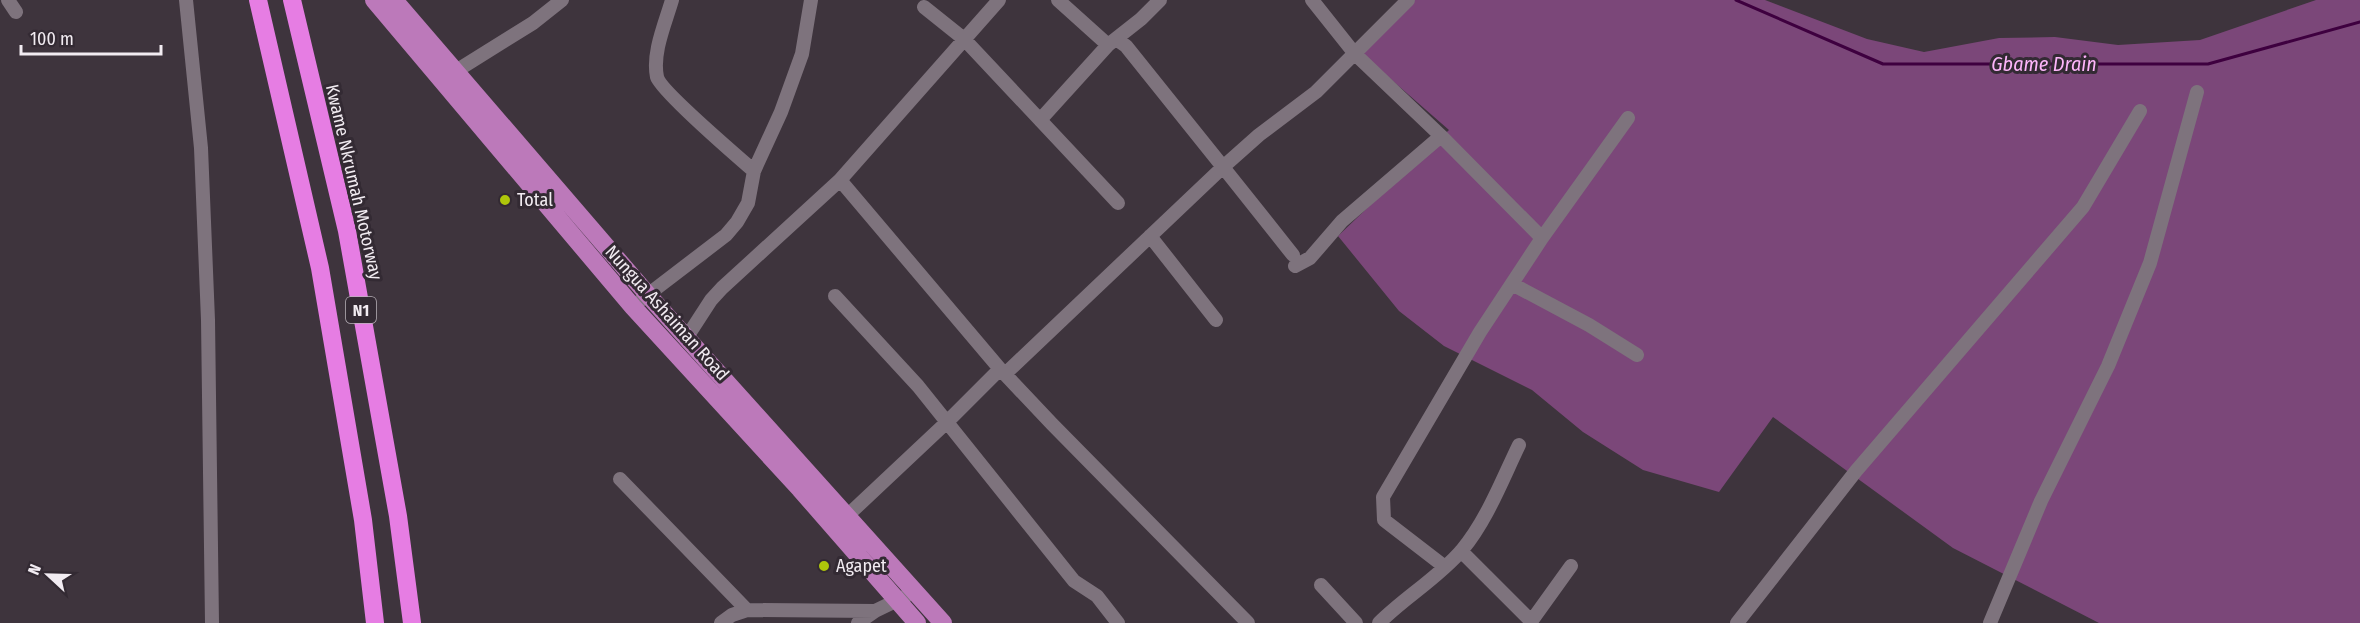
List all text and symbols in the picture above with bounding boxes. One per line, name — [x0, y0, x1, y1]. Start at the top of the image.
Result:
scale bar — [21, 18, 160, 56]
text: 100 m — [30, 28, 74, 50]
water label: Gbame Drain — [1991, 52, 2097, 76]
street label: Kwame Nkrumah Motorway — [321, 82, 387, 282]
place label: Total — [517, 189, 553, 211]
marker: Total — [498, 193, 512, 207]
street label: Nungua Ashaiman Road — [601, 241, 733, 385]
road number: N1 — [346, 297, 376, 323]
north arrow — [18, 545, 78, 605]
place label: Agapet — [836, 555, 887, 577]
marker: Agapet — [817, 559, 831, 573]
text: N — [24, 562, 45, 578]

